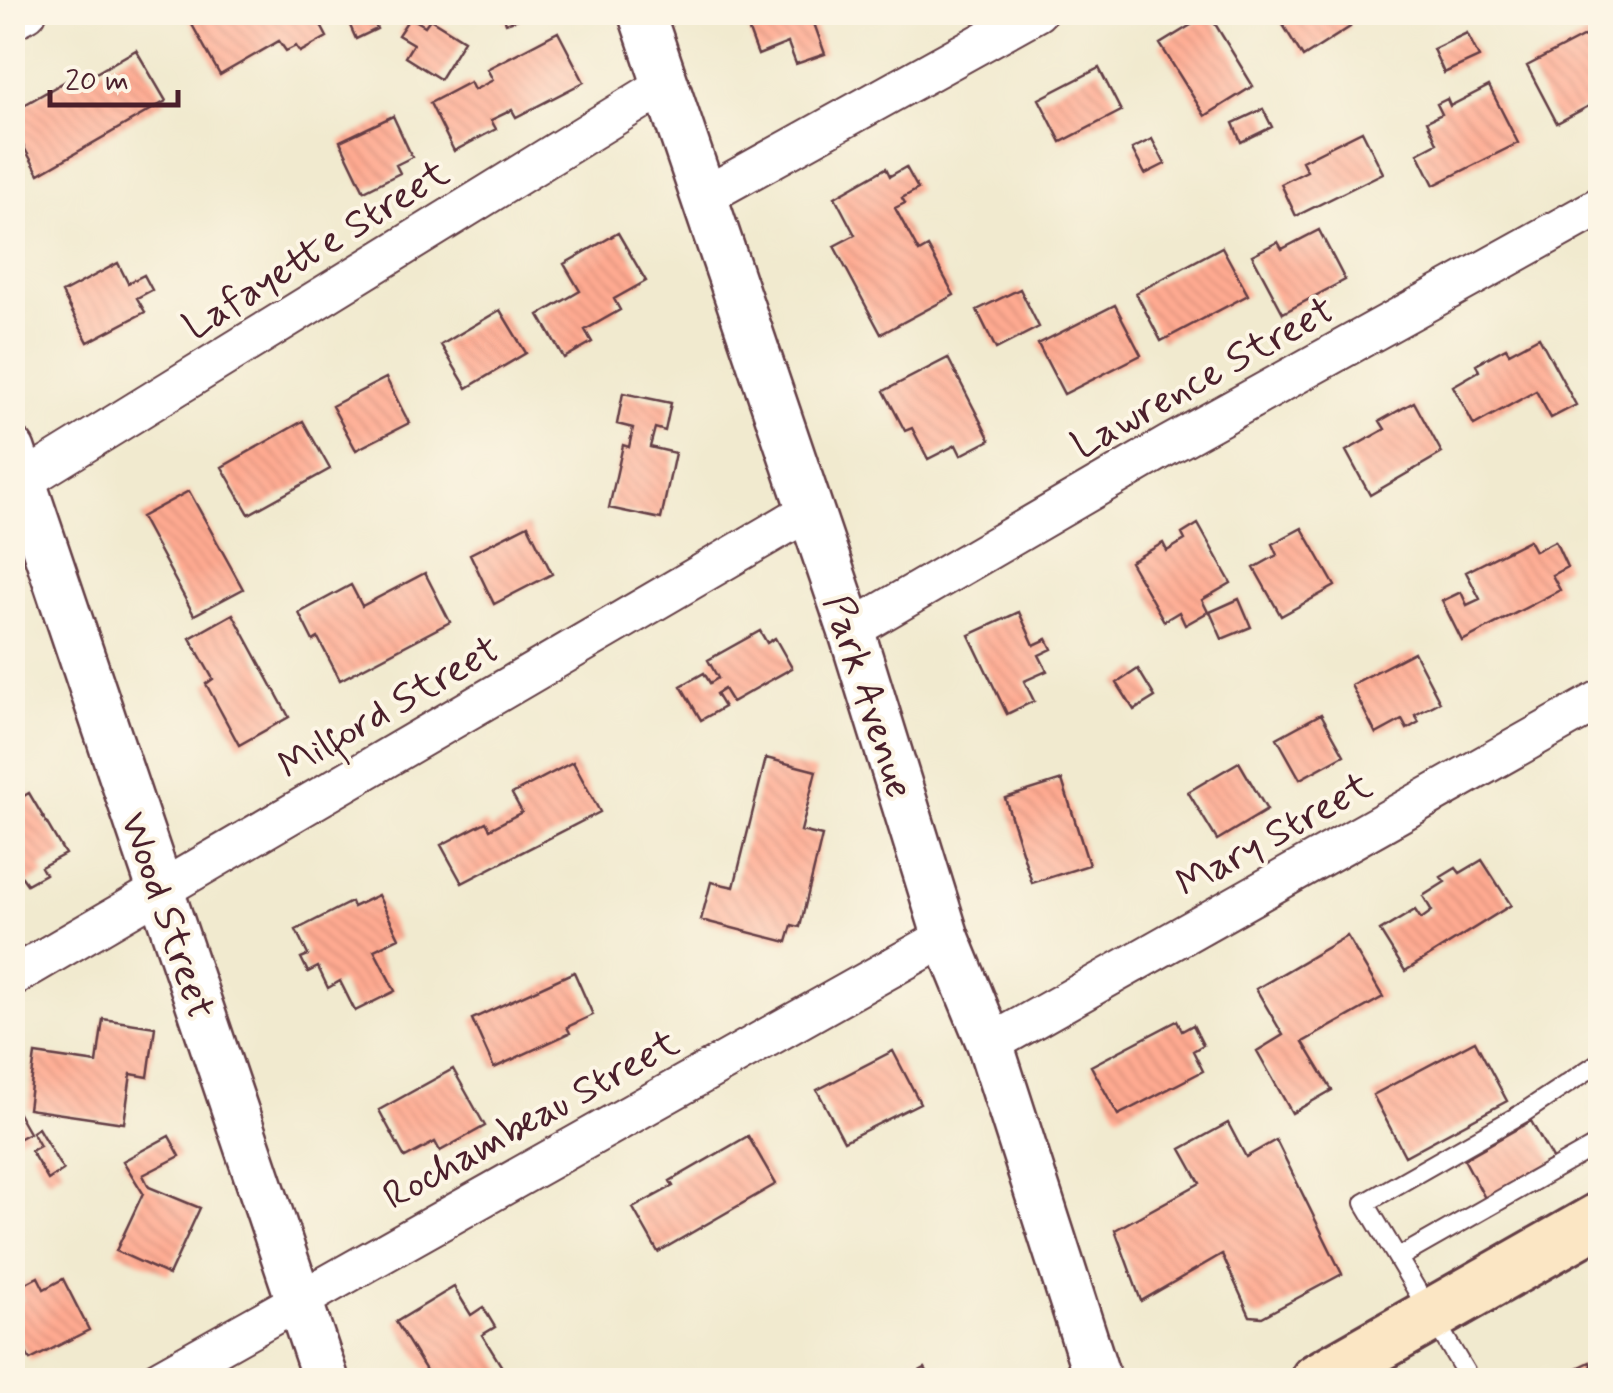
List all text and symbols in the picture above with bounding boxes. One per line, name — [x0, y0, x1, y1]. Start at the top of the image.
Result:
scale bar — [50, 45, 178, 107]
text: 20 m — [65, 62, 129, 101]
street label: Lafayette Street — [174, 148, 459, 353]
street label: Lawrence Street — [1063, 285, 1344, 472]
street label: Park Avenue — [810, 589, 924, 805]
street label: Milford Street — [270, 624, 511, 795]
street label: Mary Street — [1167, 761, 1382, 911]
street label: Wood Street — [106, 805, 226, 1027]
street label: Rochambeau Street — [374, 1018, 689, 1223]

